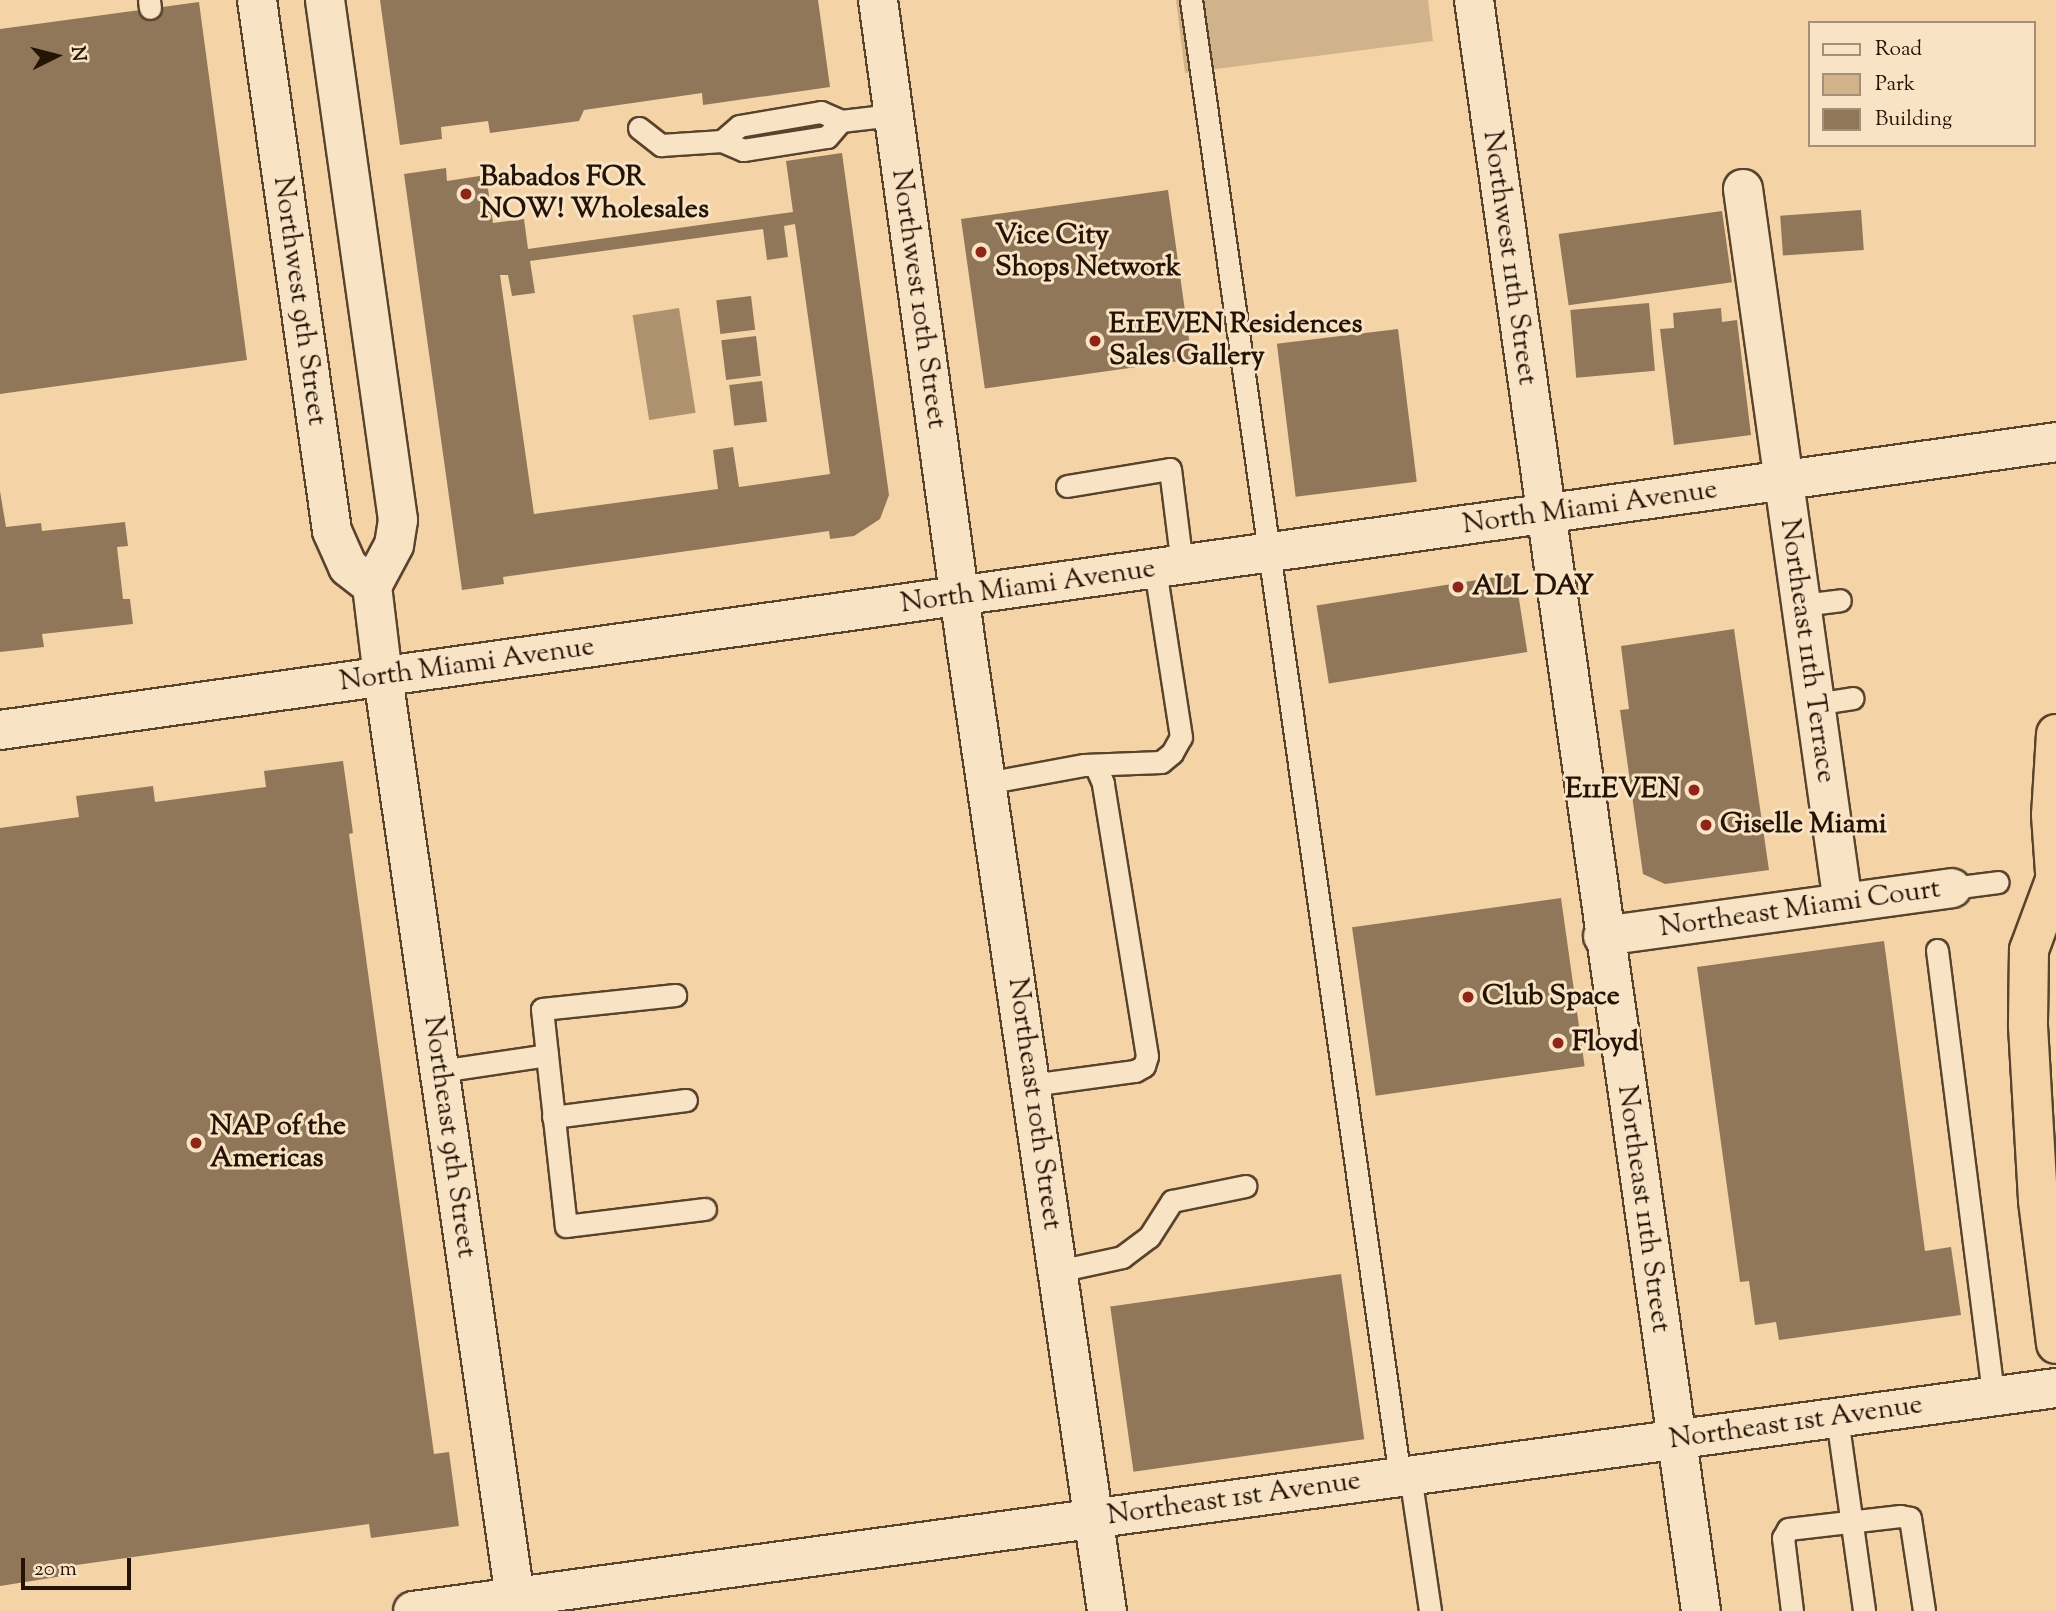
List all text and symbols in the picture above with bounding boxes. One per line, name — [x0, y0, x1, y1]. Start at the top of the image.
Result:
north arrow — [21, 21, 91, 91]
legend — [1808, 21, 2035, 147]
text: Road — [1875, 35, 1922, 65]
text: N — [63, 45, 92, 63]
text: Park — [1875, 70, 1915, 100]
text: Building — [1875, 105, 1952, 135]
street label: Northwest 11th Street — [1475, 129, 1543, 387]
place label: Babados FOR NOW! Wholesales — [480, 161, 709, 227]
street label: Northwest 10th Street — [883, 167, 953, 431]
street label: Northwest 9th Street — [265, 174, 333, 428]
marker: Babados FOR NOW! Wholesales — [458, 186, 474, 202]
place label: Vice City Shops Network — [995, 219, 1181, 285]
marker: Vice City Shops Network — [973, 244, 989, 260]
place label: E11EVEN Residences Sales Gallery — [1109, 308, 1362, 374]
marker: E11EVEN Residences Sales Gallery — [1087, 333, 1103, 349]
street label: North Miami Avenue — [1460, 473, 1720, 543]
street label: Northeast 11th Terrace — [1772, 517, 1842, 785]
street label: North Miami Avenue — [898, 552, 1158, 622]
place label: ALL DAY — [1472, 570, 1594, 604]
marker: ALL DAY — [1450, 579, 1466, 595]
street label: North Miami Avenue — [337, 630, 597, 700]
place label: E11EVEN — [1565, 773, 1680, 807]
marker: E11EVEN — [1686, 782, 1702, 798]
place label: Giselle Miami — [1720, 808, 1887, 842]
marker: Giselle Miami — [1698, 817, 1714, 833]
street label: Northeast Miami Court — [1658, 873, 1942, 945]
street label: Northeast 10th Street — [1000, 976, 1068, 1232]
place label: Club Space — [1482, 980, 1620, 1014]
marker: Club Space — [1460, 989, 1476, 1005]
street label: Northeast 9th Street — [415, 1014, 483, 1260]
place label: Floyd — [1572, 1026, 1639, 1060]
marker: Floyd — [1550, 1035, 1566, 1051]
street label: Northeast 11th Street — [1609, 1083, 1677, 1335]
place label: NAP of the Americas — [210, 1110, 346, 1176]
marker: NAP of the Americas — [188, 1135, 204, 1151]
street label: Northeast 1st Avenue — [1667, 1389, 1925, 1457]
street label: Northeast 1st Avenue — [1105, 1465, 1363, 1533]
scale bar — [24, 1544, 135, 1588]
text: 20 m — [34, 1555, 77, 1585]

